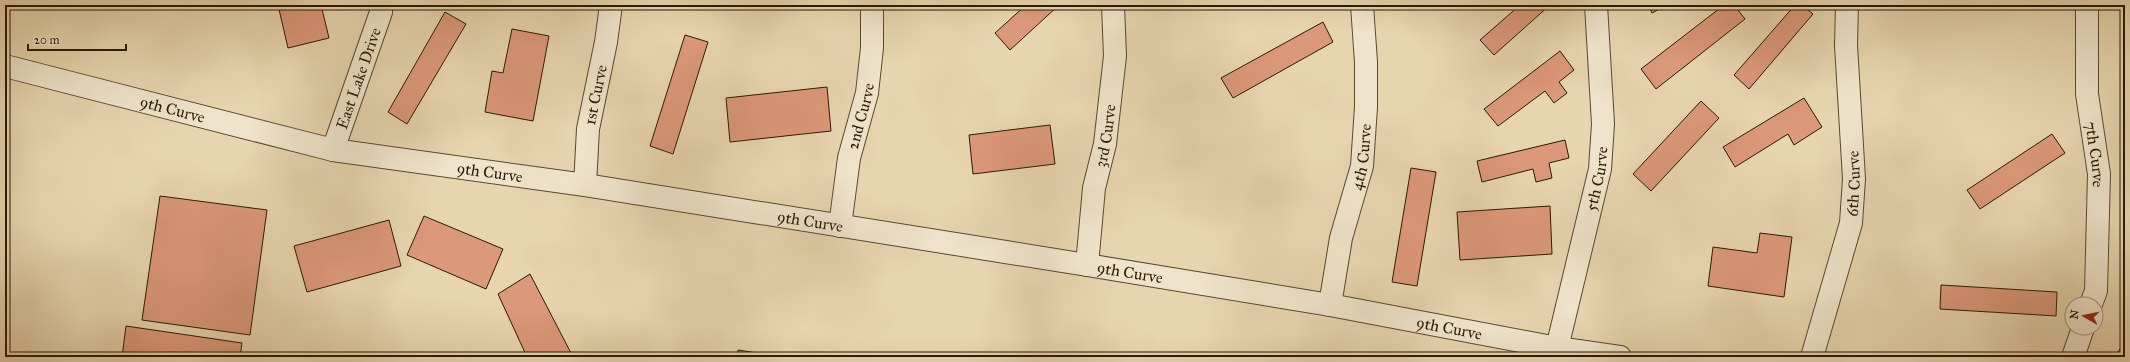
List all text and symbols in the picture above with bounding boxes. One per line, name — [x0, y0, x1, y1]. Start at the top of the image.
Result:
street label: East Lake Drive — [332, 25, 385, 132]
scale bar — [28, 26, 126, 52]
text: 20 m — [34, 33, 60, 47]
street label: 1st Curve — [580, 63, 611, 127]
street label: 2nd Curve — [843, 82, 878, 152]
street label: 9th Curve — [138, 92, 207, 127]
street label: 3rd Curve — [1091, 103, 1120, 169]
street label: 7th Curve — [2081, 120, 2108, 188]
street label: 4th Curve — [1347, 123, 1375, 192]
street label: 5th Curve — [1581, 146, 1611, 213]
street label: 6th Curve — [1842, 150, 1864, 217]
street label: 9th Curve — [456, 158, 524, 186]
street label: 9th Curve — [776, 207, 845, 236]
street label: 9th Curve — [1096, 258, 1165, 287]
north arrow — [2064, 296, 2104, 336]
text: N — [2067, 308, 2082, 320]
street label: 9th Curve — [1415, 313, 1484, 344]

